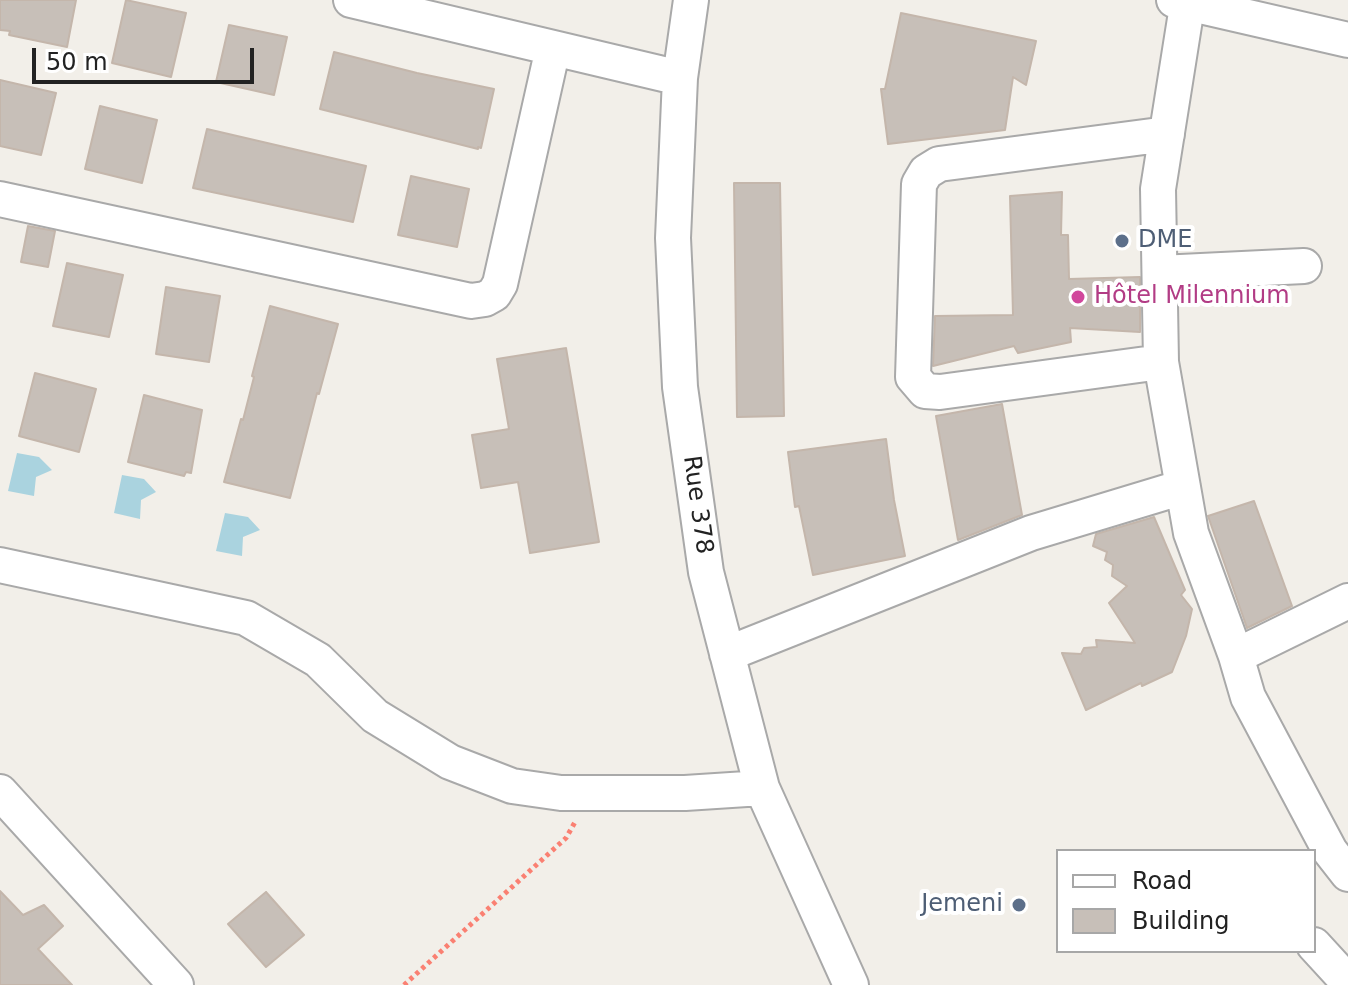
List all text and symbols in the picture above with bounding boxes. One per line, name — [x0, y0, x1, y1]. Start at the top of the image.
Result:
scale bar — [36, 32, 258, 82]
text: 50 m — [46, 48, 108, 76]
place label: DME — [1138, 227, 1192, 255]
marker: DME — [1113, 232, 1131, 250]
place label: Hôtel Milennium — [1094, 283, 1290, 311]
marker: Hôtel Milennium — [1069, 288, 1087, 306]
street label: Rue 378 — [676, 454, 718, 556]
legend — [1056, 849, 1316, 953]
text: Road — [1132, 867, 1192, 895]
place label: Jemeni — [921, 891, 1003, 919]
marker: Jemeni — [1010, 896, 1028, 914]
text: Building — [1132, 907, 1229, 935]

